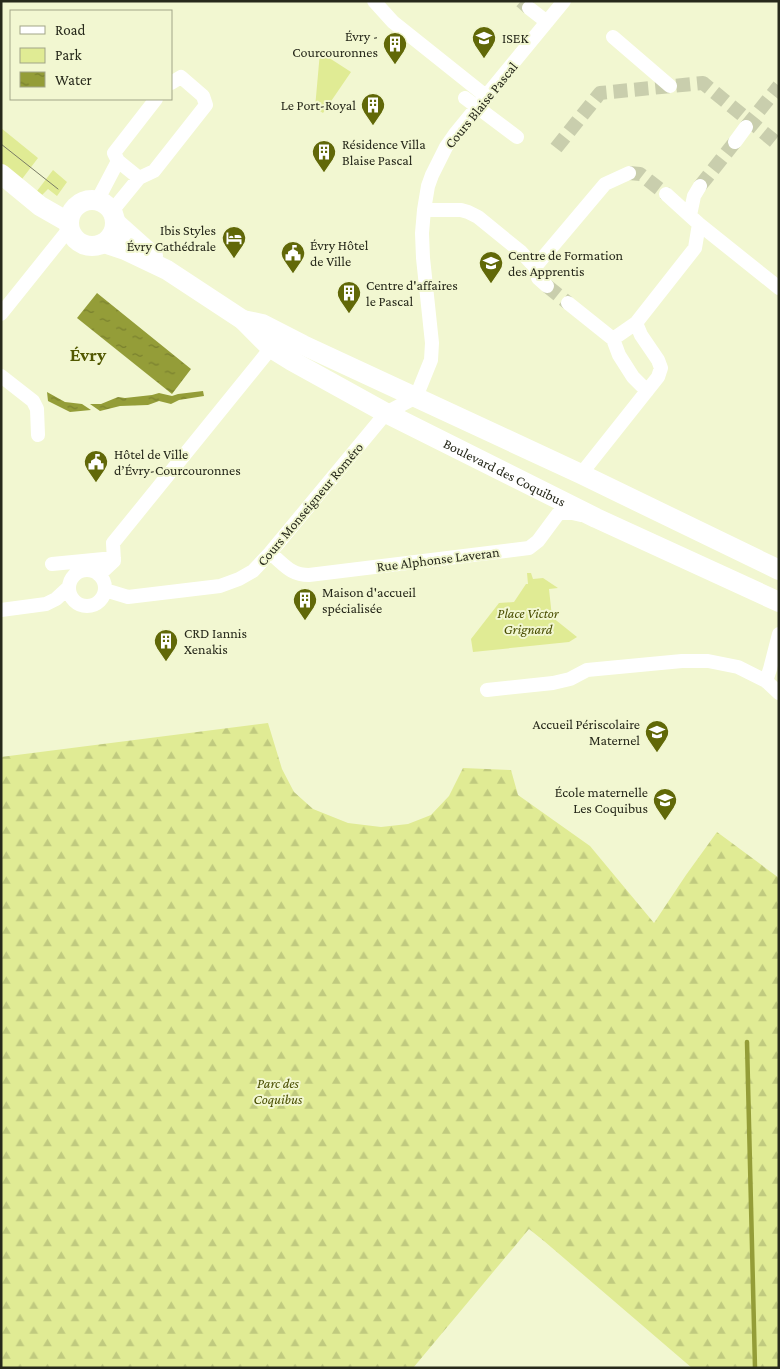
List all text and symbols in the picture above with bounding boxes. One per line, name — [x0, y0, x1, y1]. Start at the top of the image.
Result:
legend — [10, 10, 172, 100]
text: Road — [55, 22, 86, 38]
school or university icon: ISEK — [471, 25, 497, 59]
place label: Évry - Courcouronnes — [292, 28, 378, 60]
place label: ISEK — [502, 30, 529, 46]
building icon: Évry - Courcouronnes — [382, 31, 408, 65]
text: Park — [55, 47, 82, 63]
street label: Cours Blaise Pascal — [441, 59, 521, 151]
text: Water — [55, 72, 92, 88]
building icon: Le Port-Royal — [360, 92, 386, 126]
place label: Le Port-Royal — [281, 97, 356, 113]
place label: Résidence Villa Blaise Pascal — [342, 136, 426, 168]
building icon: Résidence Villa Blaise Pascal — [311, 139, 337, 173]
place label: Ibis Styles Évry Cathédrale — [127, 222, 216, 254]
hotel icon: Ibis Styles Évry Cathédrale — [221, 225, 247, 259]
place label: Évry Hôtel de Ville — [310, 237, 369, 269]
public building icon: Évry Hôtel de Ville — [280, 240, 306, 274]
place label: Centre de Formation des Apprentis — [508, 247, 624, 279]
school or university icon: Centre de Formation des Apprentis — [478, 250, 504, 284]
place label: Centre d'affaires le Pascal — [366, 277, 458, 309]
building icon: Centre d'affaires le Pascal — [336, 280, 362, 314]
district label: Évry — [70, 344, 107, 365]
street label: Boulevard des Coquibus — [441, 435, 568, 510]
street label: Cours Monseigneur Roméro — [254, 439, 366, 569]
place label: Hôtel de Ville d’Évry-Courcouronnes — [114, 446, 241, 478]
public building icon: Hôtel de Ville d’Évry-Courcouronnes — [83, 449, 109, 483]
street label: Rue Alphonse Laveran — [376, 543, 501, 574]
place label: Maison d'accueil spécialisée — [322, 584, 416, 616]
building icon: Maison d'accueil spécialisée — [292, 587, 318, 621]
park label: Place Victor Grignard — [497, 605, 560, 637]
place label: CRD Iannis Xenakis — [184, 625, 247, 657]
building icon: CRD Iannis Xenakis — [153, 628, 179, 662]
place label: Accueil Périscolaire Maternel — [533, 716, 640, 748]
school or university icon: Accueil Périscolaire Maternel — [644, 719, 670, 753]
place label: École maternelle Les Coquibus — [555, 784, 648, 816]
school or university icon: École maternelle Les Coquibus — [652, 787, 678, 821]
park label: Parc des Coquibus — [254, 1075, 303, 1107]

